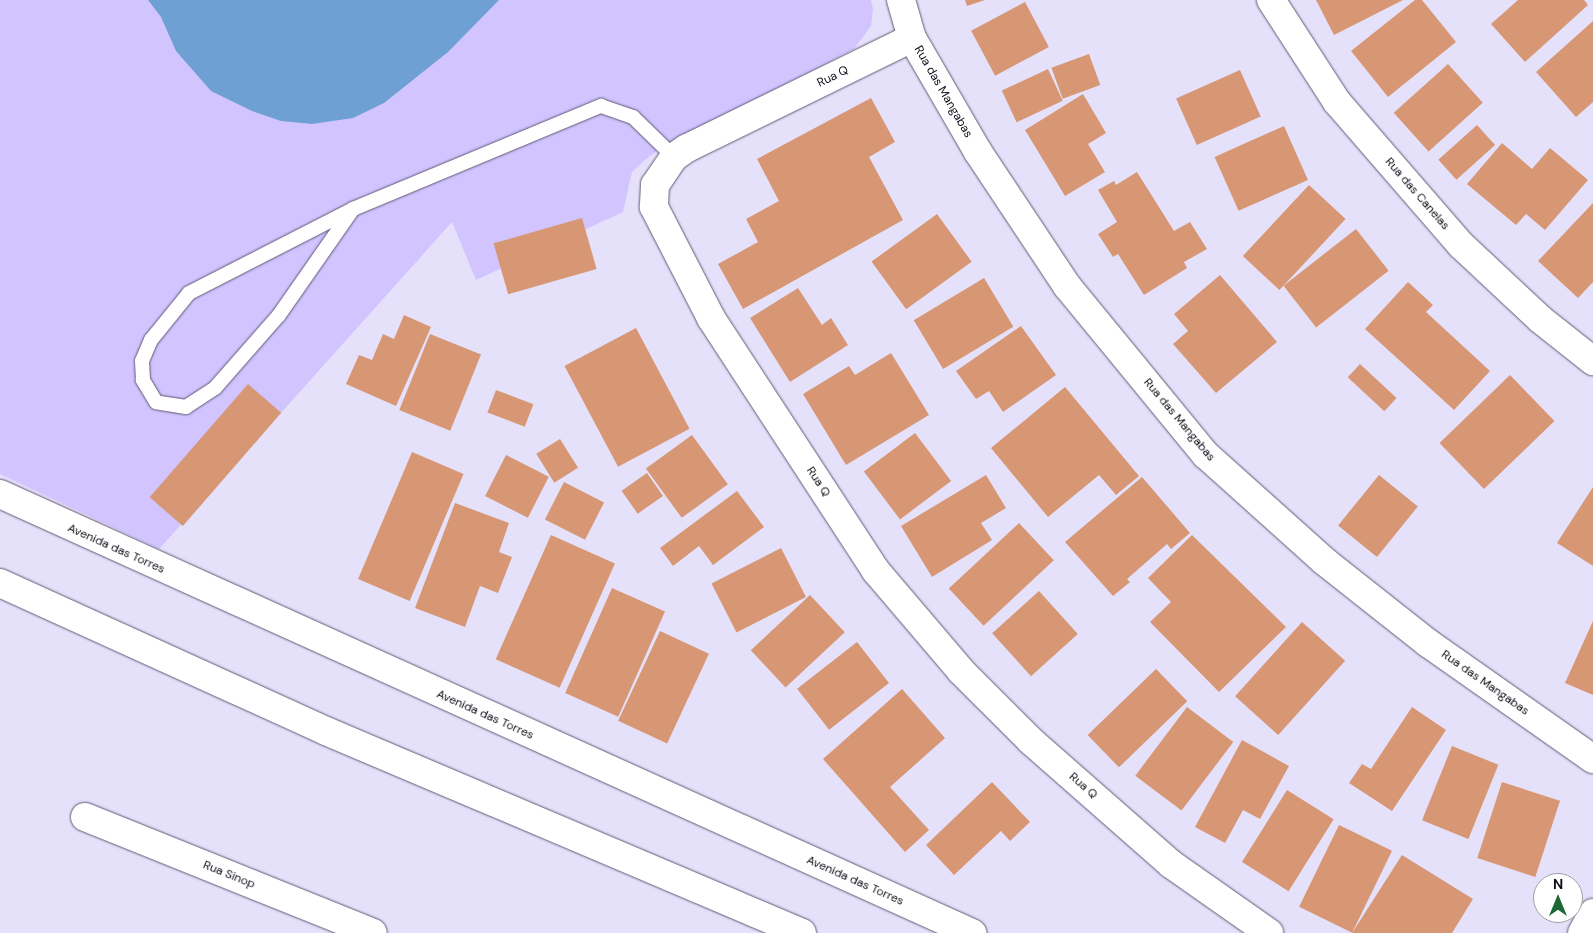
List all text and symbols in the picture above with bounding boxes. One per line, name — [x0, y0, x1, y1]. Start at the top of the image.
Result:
street label: Rua das Mangabas — [911, 43, 975, 141]
street label: Rua Q — [815, 63, 851, 91]
street label: Rua das Canelas — [1382, 155, 1452, 233]
street label: Rua das Mangabas — [1140, 376, 1218, 464]
street label: Rua Q — [803, 464, 833, 500]
street label: Avenida das Torres — [65, 521, 167, 577]
street label: Rua das Mangabas — [1438, 647, 1532, 719]
street label: Avenida das Torres — [434, 687, 536, 743]
street label: Rua Q — [1066, 770, 1100, 802]
street label: Avenida das Torres — [804, 853, 906, 909]
street label: Rua Sinop — [201, 858, 257, 892]
north arrow — [1533, 873, 1583, 923]
text: N — [1553, 875, 1563, 893]

